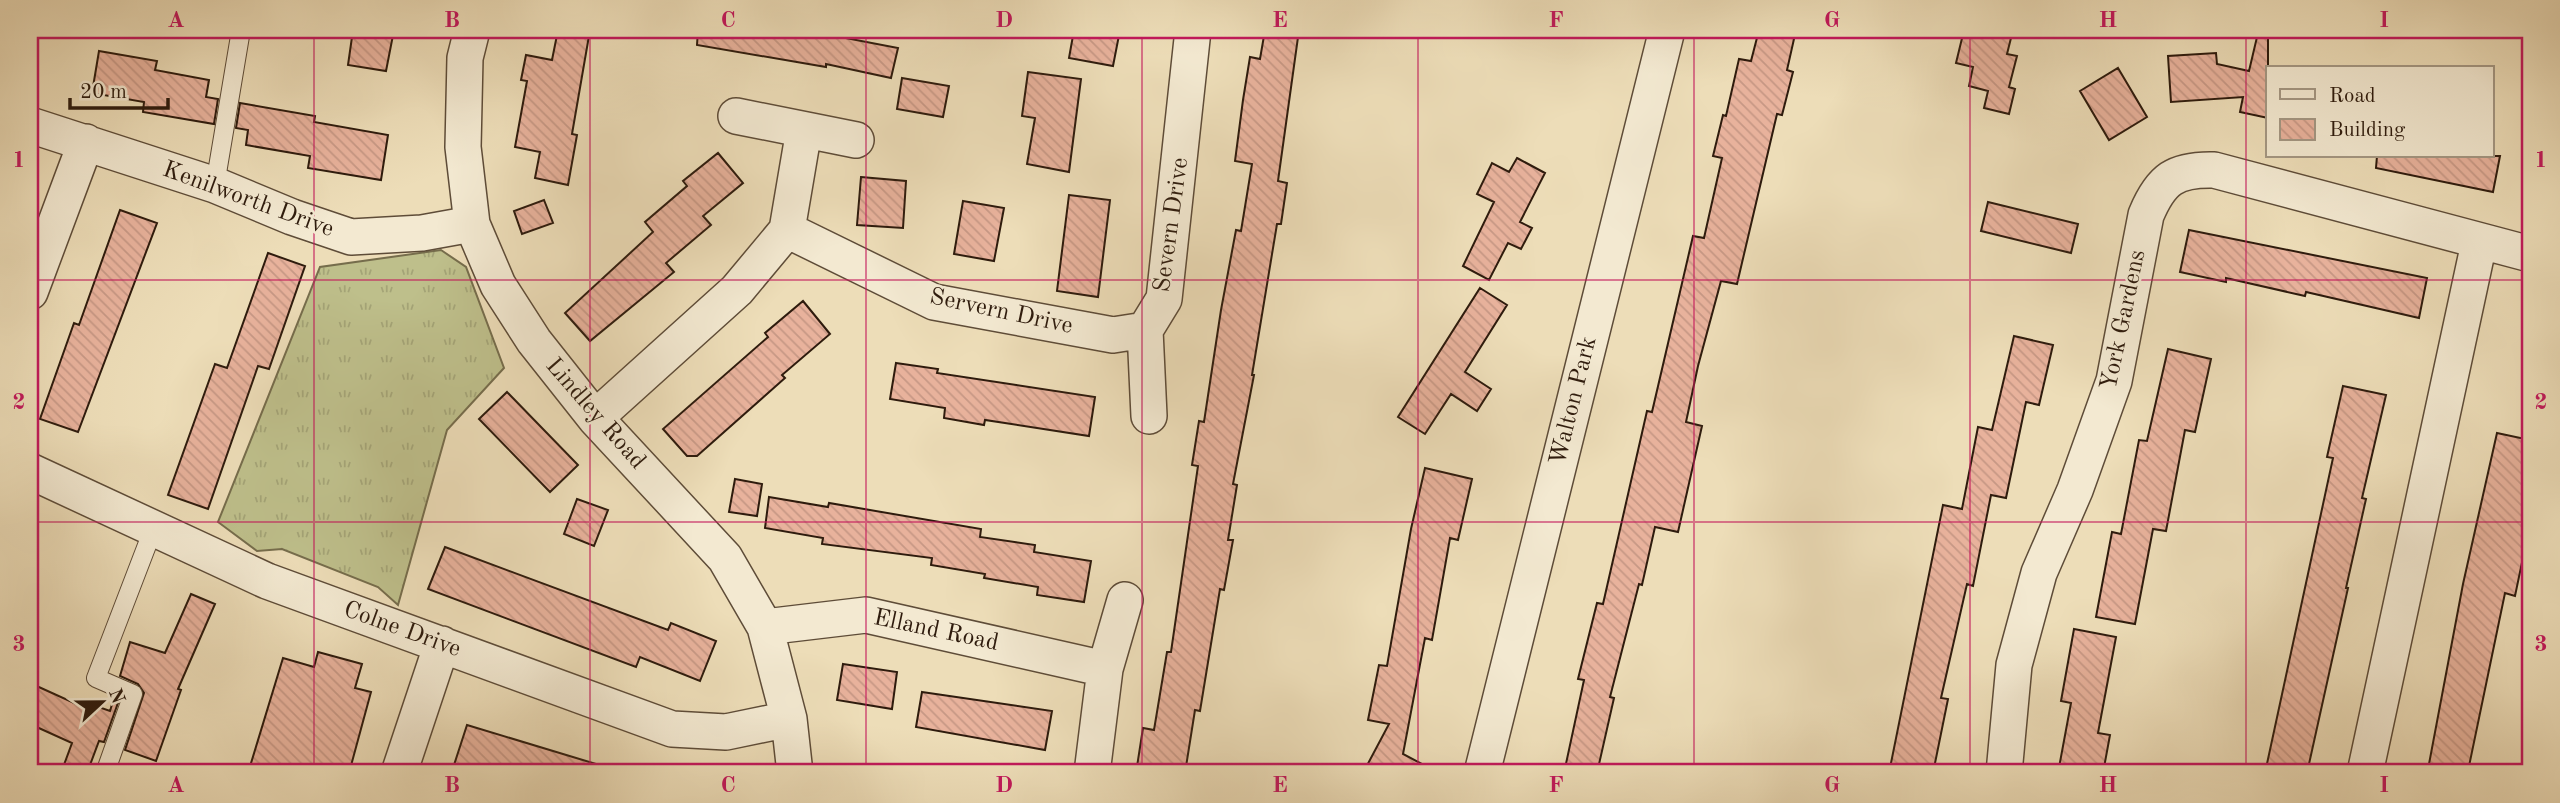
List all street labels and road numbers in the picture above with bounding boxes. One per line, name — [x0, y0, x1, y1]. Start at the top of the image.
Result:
street label: Severn Drive — [1151, 156, 1193, 294]
street label: Kenilworth Drive — [159, 158, 337, 242]
street label: York Gardens — [2097, 248, 2151, 392]
street label: Servern Drive — [927, 285, 1075, 339]
street label: Walton Park — [1546, 334, 1602, 468]
street label: Lindley Road — [541, 354, 649, 474]
street label: Colne Drive — [340, 598, 464, 662]
street label: Elland Road — [871, 606, 1001, 656]

